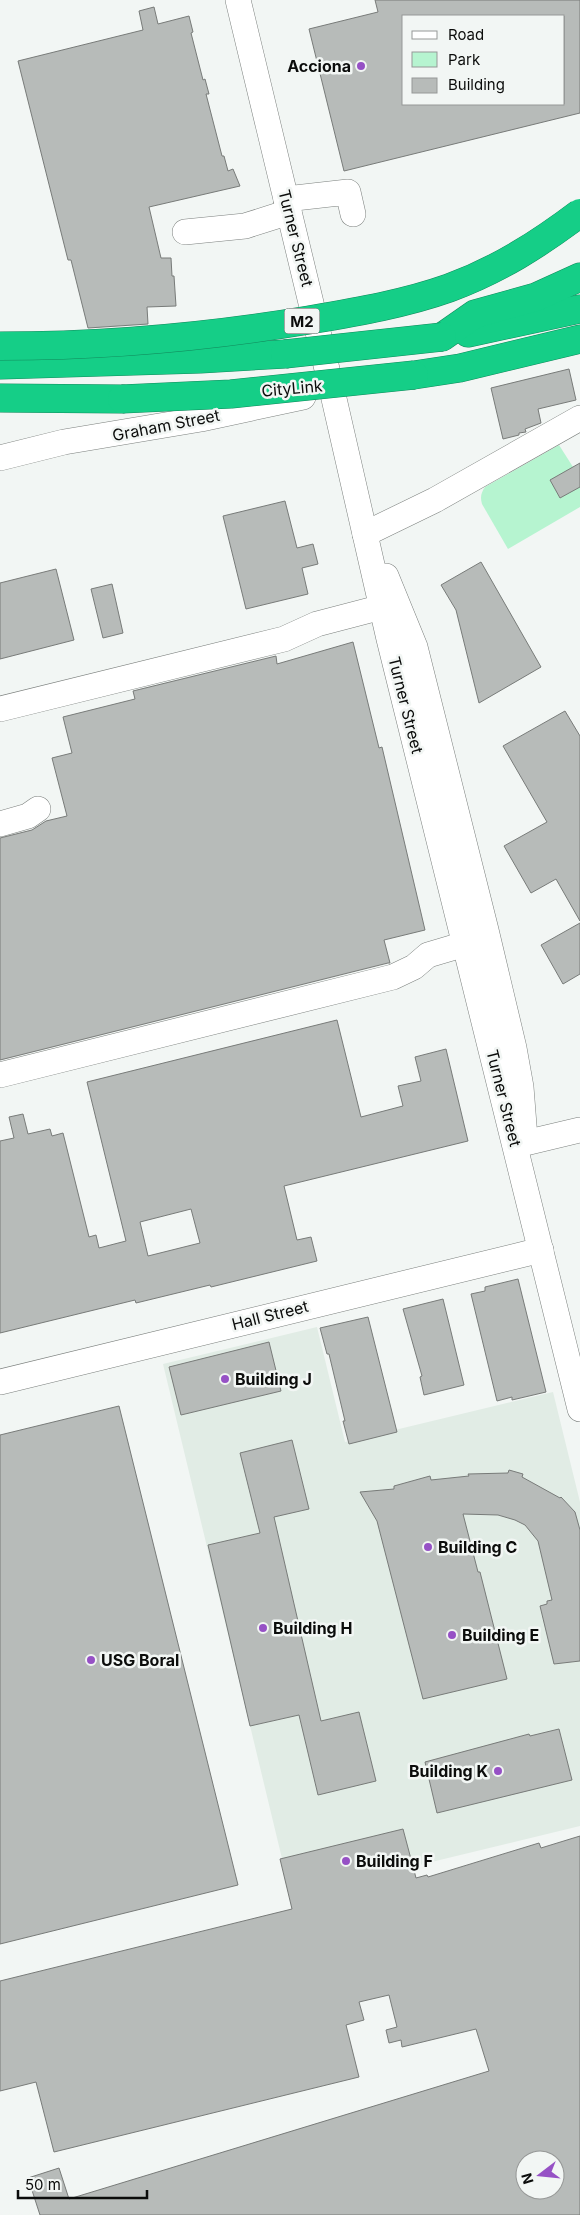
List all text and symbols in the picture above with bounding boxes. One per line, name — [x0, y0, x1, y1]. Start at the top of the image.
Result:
legend — [402, 15, 565, 105]
text: Road — [448, 25, 484, 44]
text: Park — [448, 50, 481, 69]
place label: Acciona — [287, 56, 351, 76]
marker: Acciona — [355, 60, 367, 72]
text: Building — [448, 75, 505, 94]
street label: Turner Street — [274, 187, 318, 289]
road number: M2 — [284, 308, 320, 334]
street label: CityLink — [261, 375, 324, 401]
street label: Graham Street — [111, 405, 221, 445]
street label: Turner Street — [384, 654, 428, 756]
street label: Turner Street — [482, 1047, 526, 1149]
street label: Hall Street — [230, 1296, 310, 1334]
place label: Building J — [235, 1369, 312, 1389]
marker: Building J — [219, 1373, 231, 1385]
place label: Building C — [438, 1537, 518, 1557]
marker: Building C — [422, 1541, 434, 1553]
place label: Building H — [273, 1618, 352, 1638]
marker: Building H — [257, 1622, 269, 1634]
place label: Building E — [462, 1625, 539, 1645]
marker: Building E — [446, 1629, 458, 1641]
place label: USG Boral — [101, 1650, 179, 1670]
marker: USG Boral — [85, 1654, 97, 1666]
place label: Building K — [409, 1761, 488, 1781]
marker: Building K — [492, 1765, 504, 1777]
place label: Building F — [356, 1851, 433, 1871]
marker: Building F — [340, 1855, 352, 1867]
north arrow — [515, 2150, 565, 2200]
scale bar — [18, 2168, 146, 2200]
text: N — [517, 2171, 537, 2186]
text: 50 m — [25, 2175, 61, 2194]

